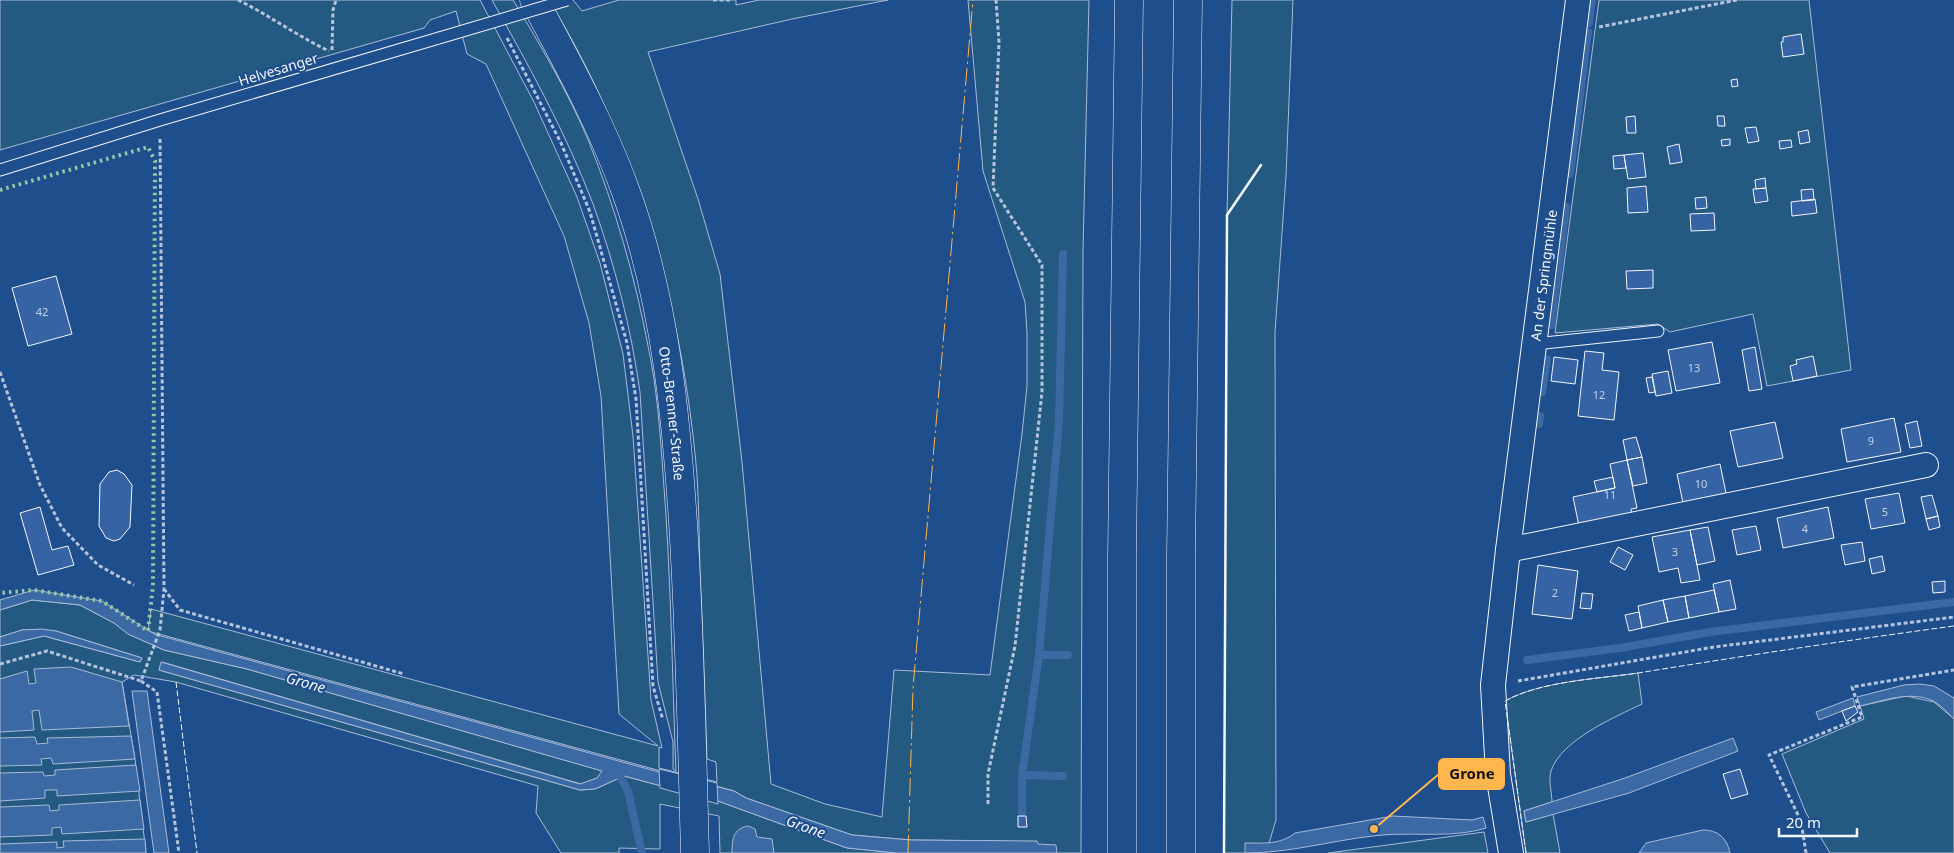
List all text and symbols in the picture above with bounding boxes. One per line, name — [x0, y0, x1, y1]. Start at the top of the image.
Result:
street label: Helvesanger — [236, 48, 320, 90]
street label: An der Springmühle — [1525, 208, 1561, 342]
house number: 42 — [36, 304, 48, 319]
street label: Otto-Brenner-Straße — [655, 345, 690, 481]
house number: 13 — [1688, 360, 1700, 375]
house number: 12 — [1593, 387, 1605, 402]
house number: 9 — [1868, 433, 1874, 448]
house number: 10 — [1695, 476, 1707, 491]
house number: 11 — [1604, 487, 1616, 502]
house number: 5 — [1882, 504, 1888, 519]
house number: 4 — [1802, 521, 1809, 536]
house number: 3 — [1672, 544, 1678, 559]
house number: 2 — [1552, 585, 1558, 600]
water label: Grone — [284, 667, 329, 697]
callout: Grone — [1439, 759, 1504, 789]
text: Grone — [1449, 763, 1495, 783]
scale bar — [1779, 806, 1856, 838]
water label: Grone — [784, 810, 829, 842]
text: 20 m — [1786, 812, 1821, 832]

